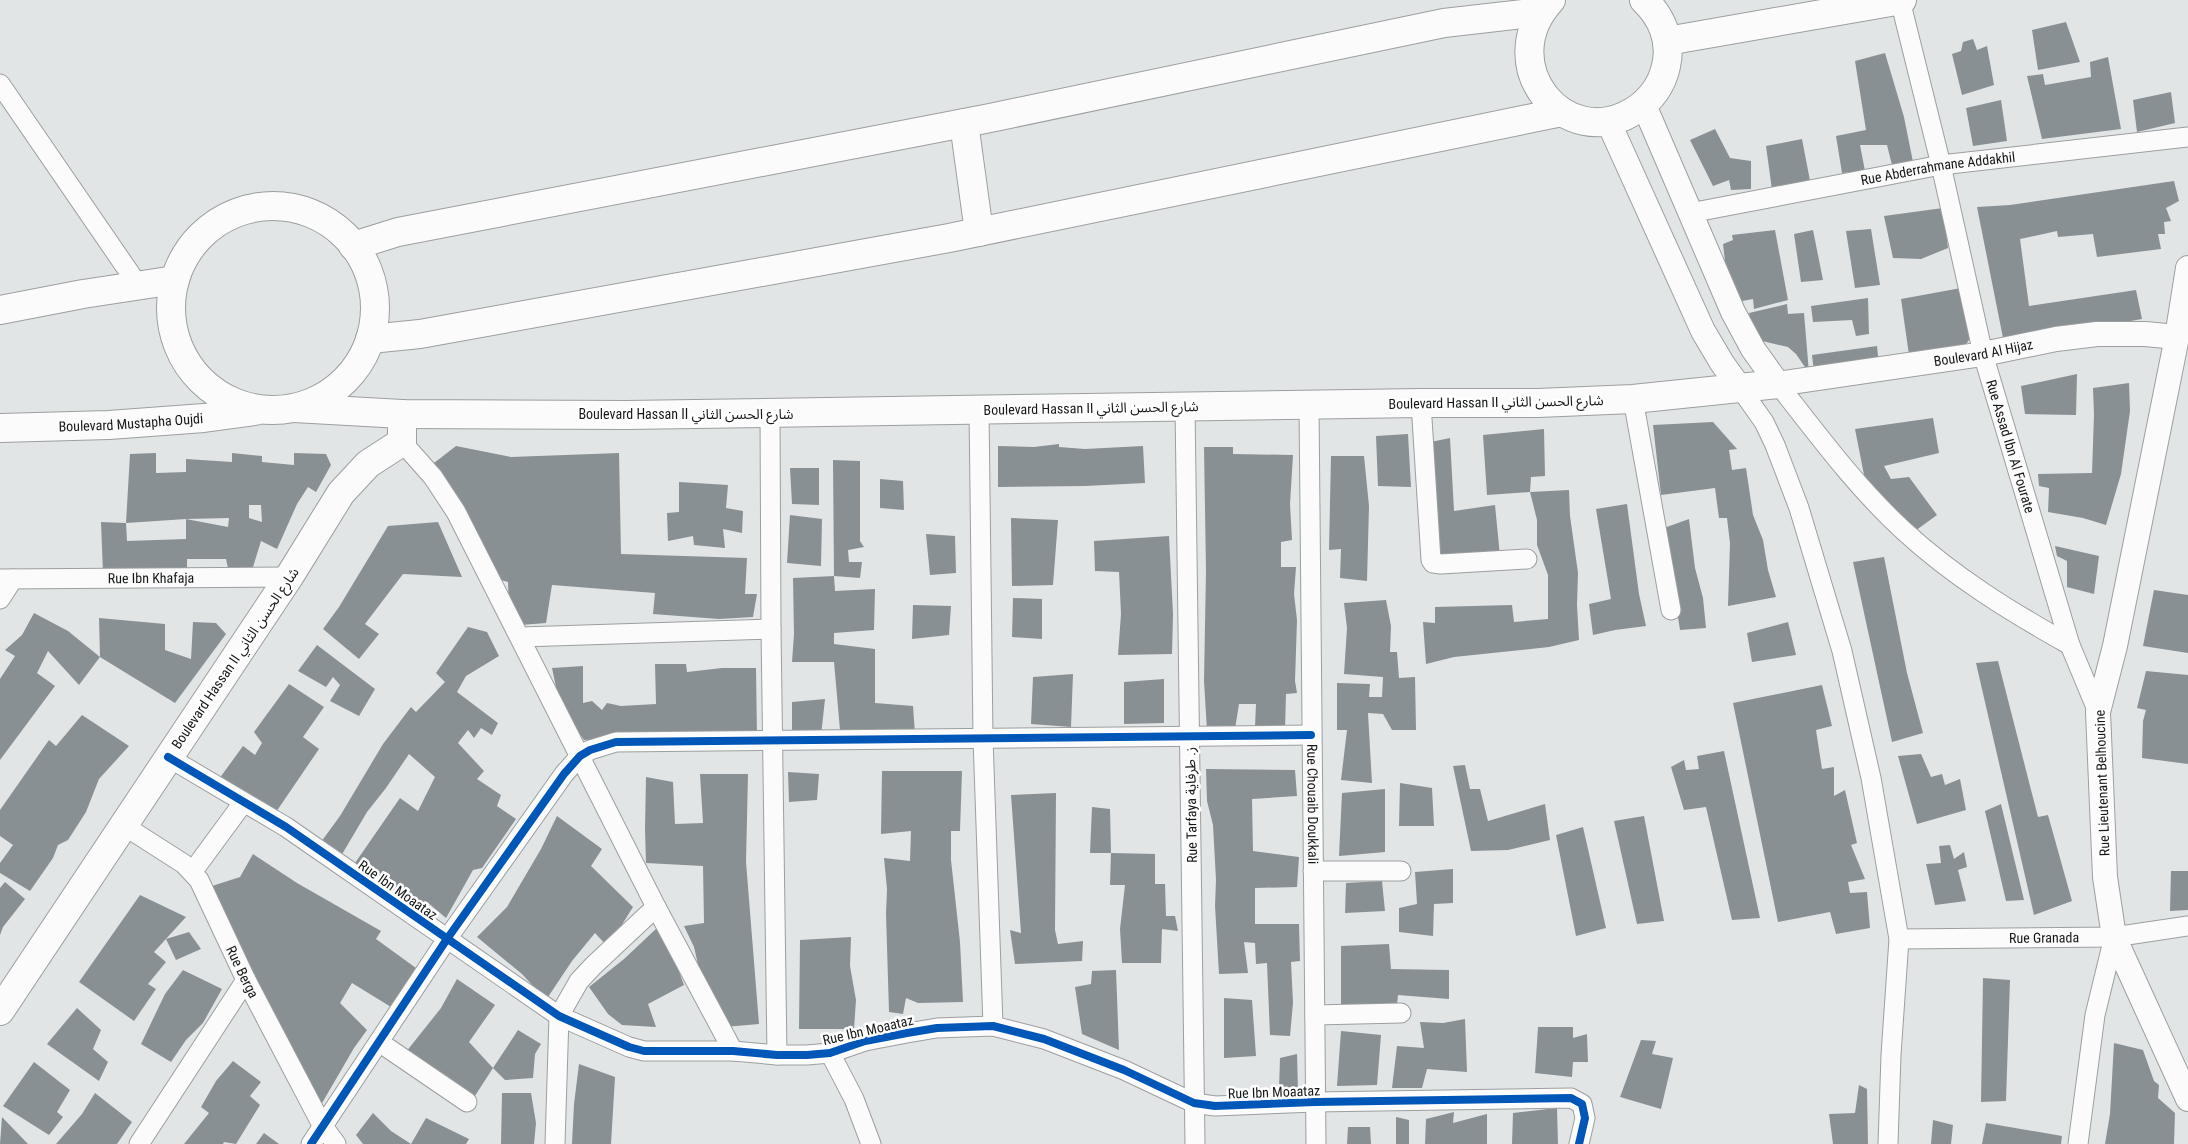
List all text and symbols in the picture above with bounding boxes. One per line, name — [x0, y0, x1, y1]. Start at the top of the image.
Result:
street label: Rue Abderrahmane Addakhil — [1859, 149, 2016, 188]
street label: Boulevard Al Hijaz — [1933, 336, 2034, 369]
street label: Rue Assad Ibn Al Fourate — [1983, 378, 2038, 515]
street label: Boulevard Hassan II شارع الحسن الثاني — [1388, 392, 1604, 415]
street label: Boulevard Hassan II شارع الحسن الثاني — [983, 398, 1199, 421]
street label: Boulevard Hassan II شارع الحسن الثاني — [578, 406, 794, 425]
street label: Boulevard Mustapha Oujdi — [58, 410, 204, 434]
street label: Boulevard Hassan II شارع الحسن الثاني — [168, 564, 304, 753]
street label: Rue Ibn Khafaja — [108, 570, 194, 586]
street label: Rue Lieutenant Belhoucine — [2091, 709, 2113, 856]
street label: Rue Chouaib Doukkali — [1304, 744, 1321, 864]
street label: Rue Tarfaya ز. طرفاية — [1182, 747, 1201, 863]
street label: Rue Ibn Moaataz — [356, 857, 440, 923]
street label: Rue Granada — [2009, 929, 2079, 946]
street label: Rue Berga — [223, 943, 262, 1001]
street label: Rue Ibn Moaataz — [821, 1012, 915, 1048]
street label: Rue Ibn Moaataz — [1228, 1082, 1320, 1102]

